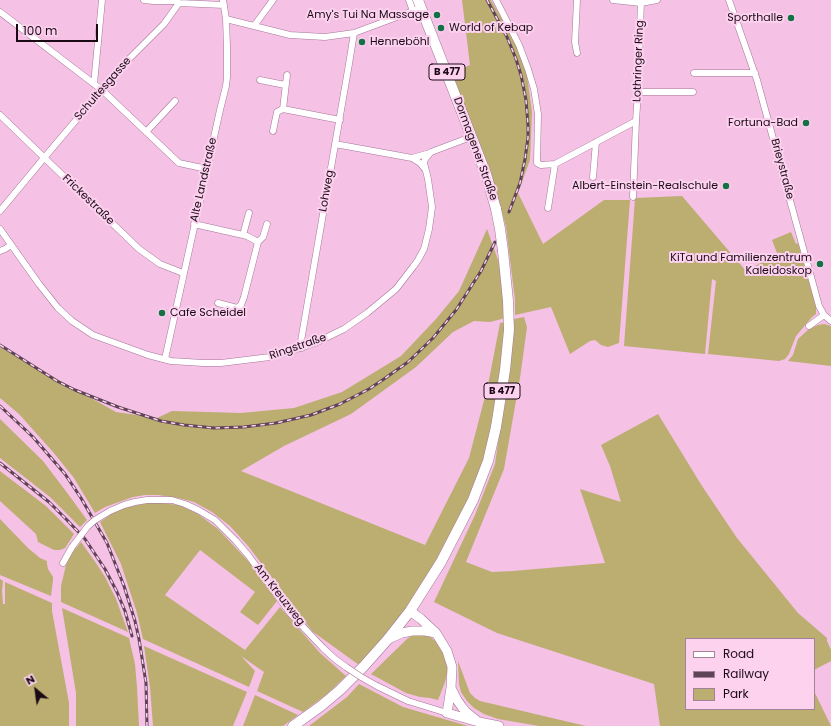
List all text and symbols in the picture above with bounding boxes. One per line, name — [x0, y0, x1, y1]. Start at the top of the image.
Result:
place label: Amy's Tui Na Massage — [307, 8, 429, 22]
marker: Amy's Tui Na Massage — [432, 10, 442, 20]
place label: Sporthalle — [727, 11, 783, 25]
marker: Sporthalle — [786, 13, 796, 23]
scale bar — [18, 16, 100, 42]
street label: Lothringer Ring — [631, 20, 647, 102]
place label: World of Kebap — [449, 21, 533, 35]
text: 100 m — [23, 22, 57, 39]
marker: World of Kebap — [436, 23, 446, 33]
place label: Henneböhl — [370, 35, 430, 49]
marker: Henneböhl — [357, 37, 367, 47]
street label: Schultesgasse — [72, 55, 134, 123]
road number: B 477 — [429, 64, 465, 80]
street label: Dormagener Straße — [450, 95, 500, 203]
place label: Fortuna-Bad — [728, 116, 798, 130]
marker: Fortuna-Bad — [801, 118, 811, 128]
street label: Alte Landstraße — [188, 137, 220, 223]
street label: Brieystraße — [768, 137, 796, 201]
street label: Lohweg — [317, 169, 337, 213]
street label: Frickestraße — [59, 172, 117, 228]
place label: Albert-Einstein-Realschule — [572, 179, 718, 193]
marker: Albert-Einstein-Realschule — [721, 181, 731, 191]
place label: KiTa und Familienzentrum Kaleidoskop — [670, 251, 812, 277]
marker: KiTa und Familienzentrum Kaleidoskop — [815, 259, 825, 269]
place label: Cafe Scheidel — [170, 306, 246, 320]
marker: Cafe Scheidel — [157, 308, 167, 318]
street label: Ringstraße — [268, 331, 328, 363]
road number: B 477 — [484, 383, 520, 399]
street label: Am Kreuzweg — [251, 562, 307, 628]
legend — [685, 638, 815, 710]
text: Road — [723, 645, 754, 662]
text: Railway — [723, 665, 769, 682]
north arrow — [16, 670, 56, 710]
text: N — [23, 671, 38, 689]
text: Park — [723, 685, 749, 702]

